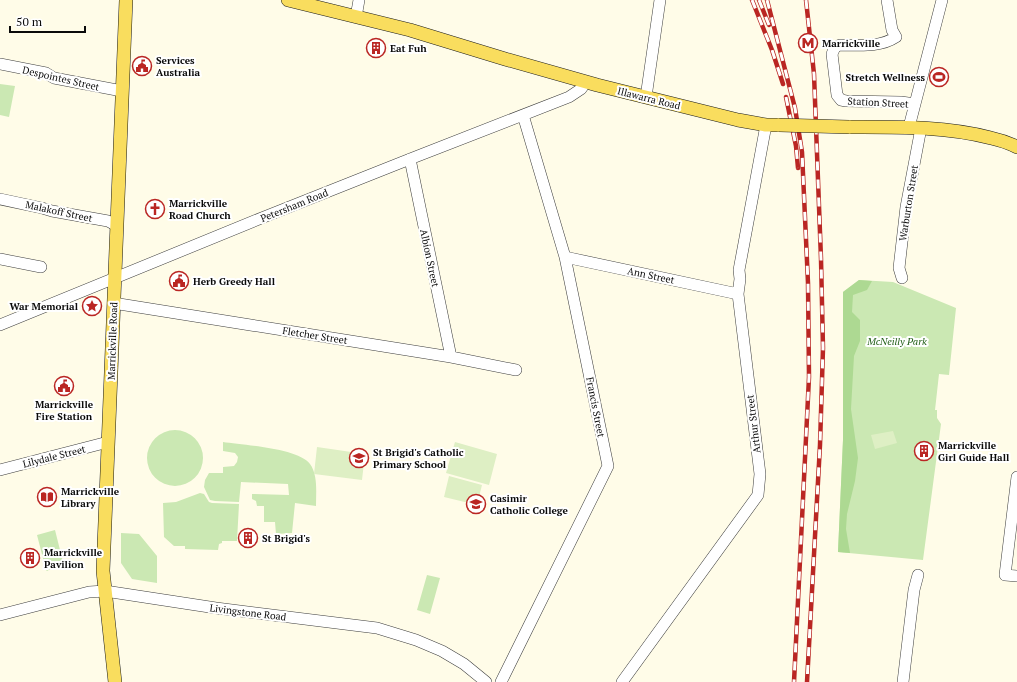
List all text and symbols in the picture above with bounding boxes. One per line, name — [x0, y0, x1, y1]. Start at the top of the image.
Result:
scale bar — [10, 8, 85, 34]
text: 50 m — [16, 14, 43, 29]
metro station icon: Marrickville — [797, 32, 819, 54]
building icon: Eat Fuh — [365, 37, 387, 59]
place label: Marrickville — [822, 37, 881, 50]
place label: Eat Fuh — [390, 42, 427, 55]
place label: Services Australia — [156, 54, 201, 79]
public building icon: Services Australia — [131, 55, 153, 77]
street label: Despointes Street — [21, 63, 101, 94]
sports icon: Stretch Wellness — [928, 66, 950, 88]
place label: Stretch Wellness — [845, 71, 925, 84]
street label: Illawarra Road — [616, 84, 682, 113]
street label: Station Street — [847, 94, 909, 111]
street label: Warburton Street — [896, 164, 921, 242]
street label: Petersham Road — [258, 186, 330, 225]
place label: Marrickville Road Church — [169, 197, 231, 222]
street label: Malakoff Street — [24, 198, 94, 225]
church icon: Marrickville Road Church — [144, 198, 166, 220]
street label: Albion Street — [417, 228, 442, 289]
street label: Ann Street — [626, 264, 676, 287]
public building icon: Herb Greedy Hall — [168, 270, 190, 292]
place label: Herb Greedy Hall — [193, 275, 276, 288]
place icon: War Memorial — [81, 295, 103, 317]
place label: War Memorial — [9, 300, 79, 313]
street label: Marrickville Road — [105, 301, 120, 380]
street label: Fletcher Street — [281, 324, 349, 347]
park label: McNeilly Park — [866, 335, 927, 348]
public building icon: Marrickville Fire Station — [53, 375, 75, 397]
street label: Francis Street — [583, 376, 608, 439]
street label: Arthur Street — [743, 394, 764, 454]
place label: Marrickville Fire Station — [35, 398, 94, 423]
place label: Marrickville Girl Guide Hall — [938, 439, 1010, 464]
building icon: Marrickville Girl Guide Hall — [913, 440, 935, 462]
street label: Lilydale Street — [21, 442, 87, 471]
place label: St Brigid's Catholic Primary School — [373, 446, 464, 471]
school or university icon: St Brigid's Catholic Primary School — [348, 447, 370, 469]
place label: Marrickville Library — [61, 485, 120, 510]
library icon: Marrickville Library — [36, 486, 58, 508]
place label: Casimir Catholic College — [490, 492, 568, 517]
school or university icon: Casimir Catholic College — [465, 493, 487, 515]
building icon: St Brigid's — [237, 527, 259, 549]
place label: St Brigid's — [262, 532, 311, 545]
place label: Marrickville Pavilion — [44, 546, 103, 571]
building icon: Marrickville Pavilion — [19, 547, 41, 569]
street label: Livingstone Road — [209, 601, 287, 624]

